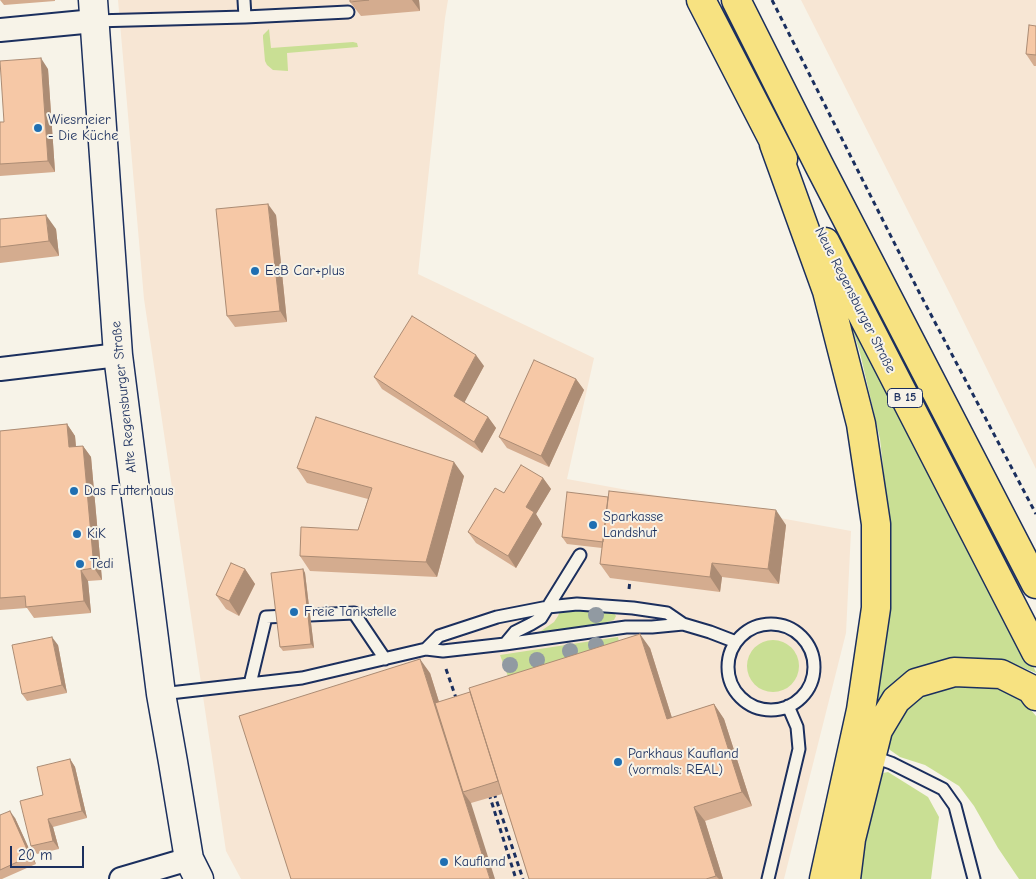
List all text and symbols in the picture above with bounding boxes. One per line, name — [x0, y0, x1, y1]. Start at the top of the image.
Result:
place label: Wiesmeier - Die Küche — [48, 112, 118, 144]
marker: Wiesmeier - Die Küche — [32, 122, 44, 134]
street label: Neue Regensburger Straße — [811, 224, 899, 376]
place label: EcB Car+plus — [265, 263, 345, 279]
marker: EcB Car+plus — [249, 265, 261, 277]
street label: Alte Regensburger Straße — [108, 320, 140, 474]
road number: B 15 — [888, 388, 922, 408]
place label: Das Futterhaus — [84, 483, 174, 499]
marker: Das Futterhaus — [68, 485, 80, 497]
place label: Sparkasse Landshut — [603, 509, 663, 542]
marker: Sparkasse Landshut — [587, 519, 599, 531]
place label: KiK — [87, 526, 106, 542]
marker: KiK — [71, 528, 83, 540]
place label: Tedi — [90, 556, 114, 572]
marker: Tedi — [74, 558, 86, 570]
place label: Freie Tankstelle — [304, 604, 397, 620]
marker: Freie Tankstelle — [288, 606, 300, 618]
place label: Parkhaus Kaufland (vormals: REAL) — [628, 746, 739, 779]
marker: Parkhaus Kaufland (vormals: REAL) — [612, 756, 624, 768]
scale bar — [12, 836, 86, 868]
text: 20 m — [18, 846, 52, 864]
place label: Kaufland — [454, 854, 506, 870]
marker: Kaufland — [438, 856, 450, 868]

